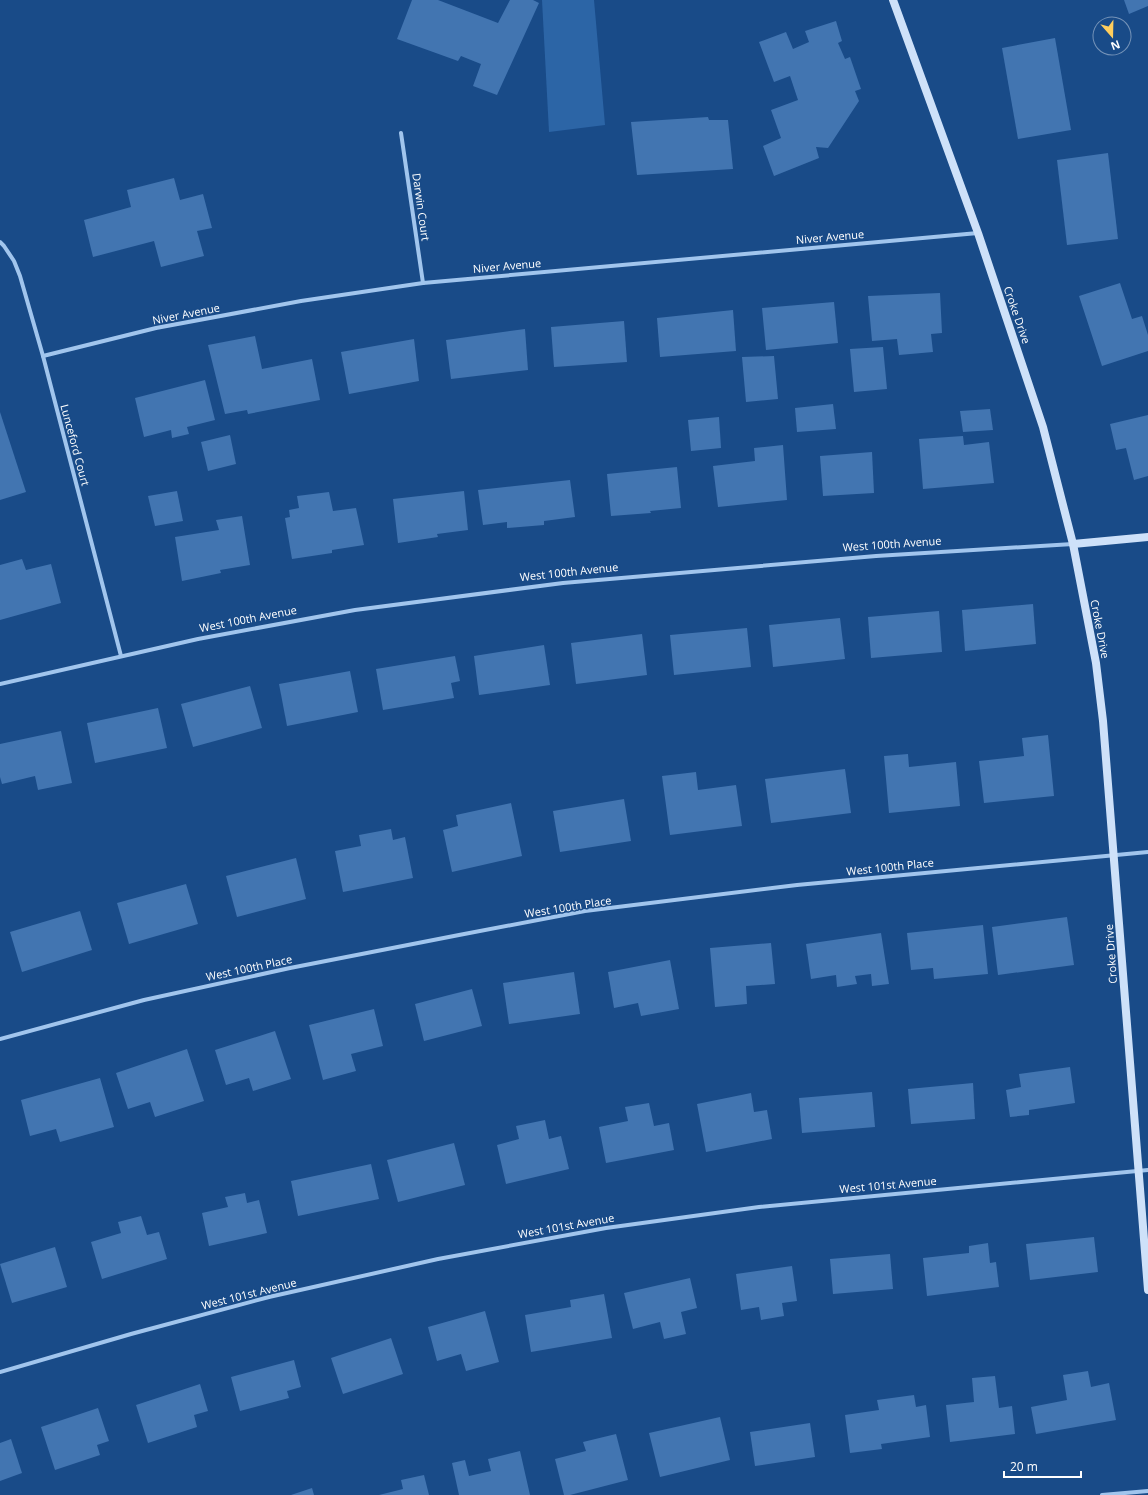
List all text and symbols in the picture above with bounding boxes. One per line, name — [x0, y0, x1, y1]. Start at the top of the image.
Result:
north arrow — [1092, 16, 1132, 56]
text: N — [1109, 37, 1122, 54]
street label: Darwin Court — [409, 172, 434, 242]
street label: Niver Avenue — [795, 226, 865, 247]
street label: Niver Avenue — [472, 255, 542, 276]
street label: Croke Drive — [1001, 284, 1034, 346]
street label: Niver Avenue — [151, 300, 221, 327]
street label: Lunceford Court — [57, 402, 94, 487]
street label: West 100th Avenue — [842, 533, 942, 554]
street label: West 100th Avenue — [519, 559, 619, 584]
street label: Croke Drive — [1087, 598, 1114, 660]
street label: West 100th Avenue — [198, 602, 298, 635]
street label: West 100th Place — [846, 854, 934, 879]
street label: West 100th Place — [523, 892, 612, 921]
street label: Croke Drive — [1101, 924, 1120, 984]
street label: West 100th Place — [204, 951, 293, 984]
street label: West 101st Avenue — [839, 1173, 937, 1196]
street label: West 101st Avenue — [517, 1210, 615, 1241]
street label: West 101st Avenue — [200, 1274, 298, 1313]
scale bar — [1004, 1453, 1081, 1479]
text: 20 m — [1010, 1458, 1038, 1475]

